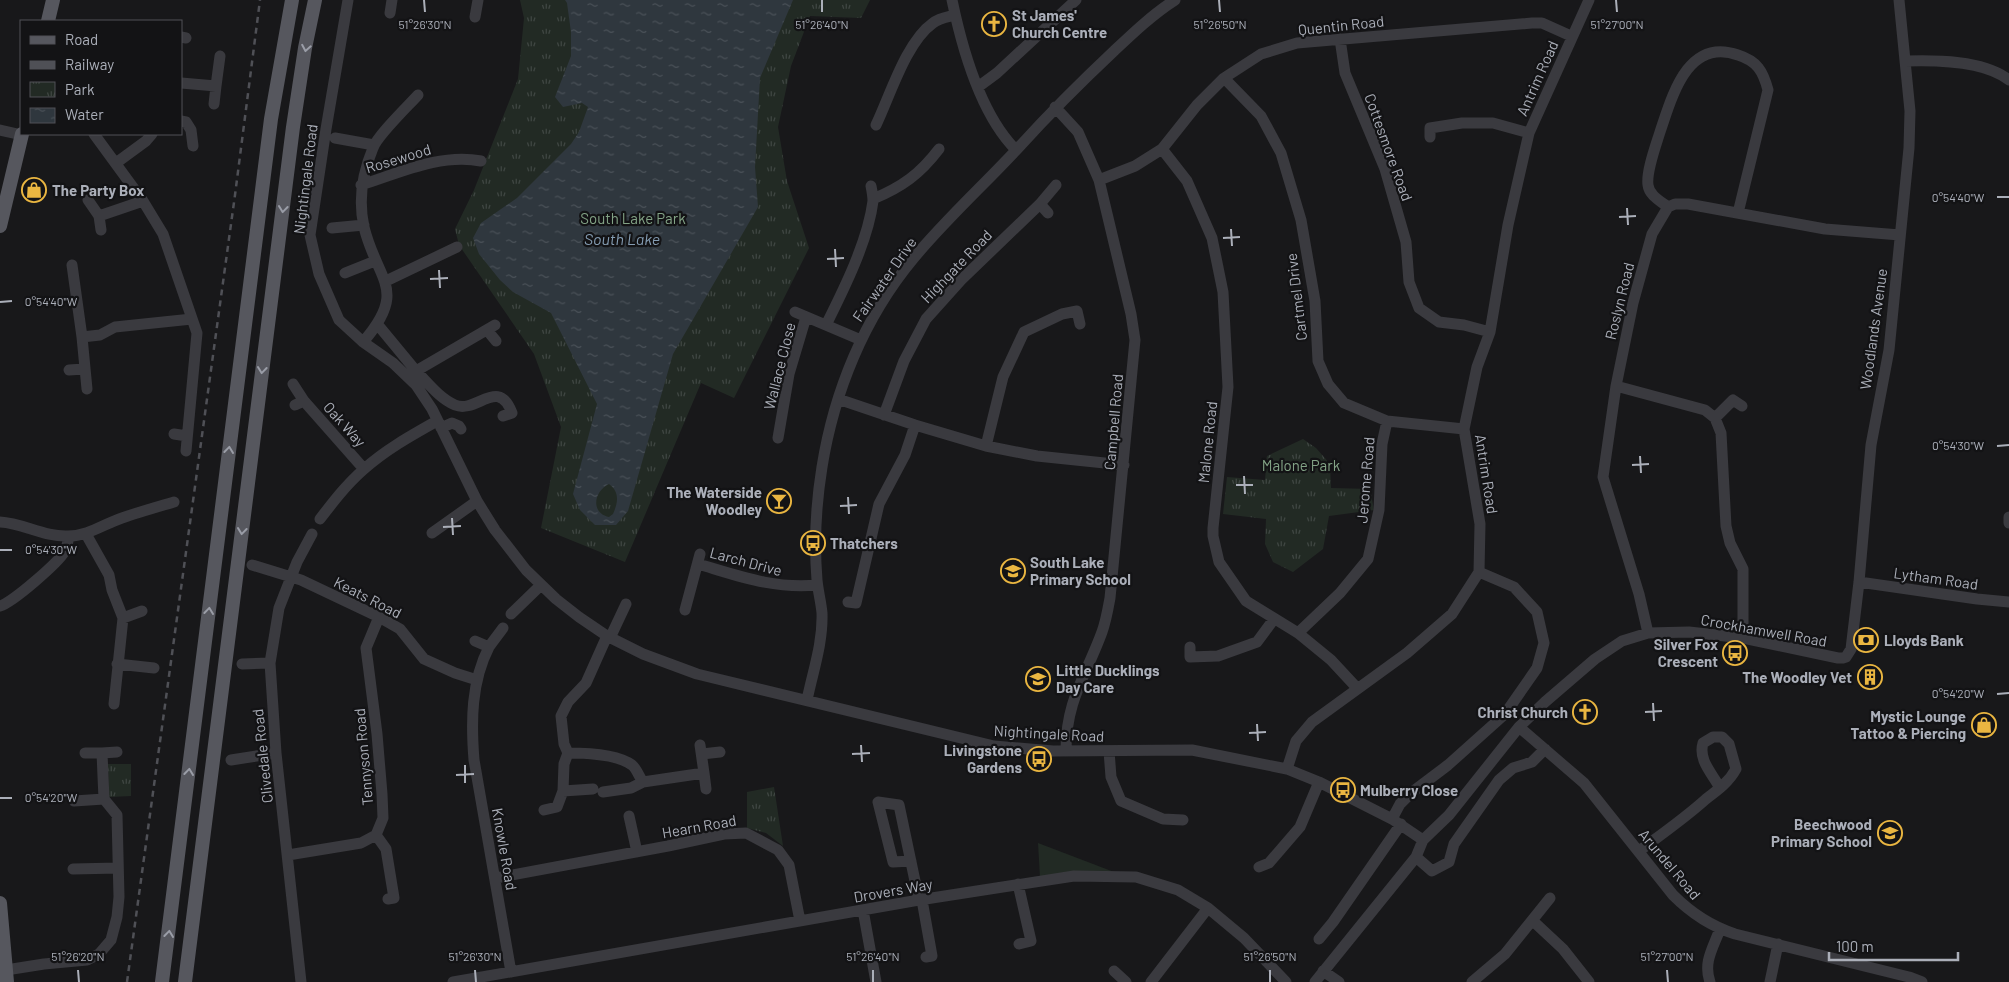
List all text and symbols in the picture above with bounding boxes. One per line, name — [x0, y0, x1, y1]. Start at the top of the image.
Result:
place label: St James' Church Centre — [1012, 6, 1107, 41]
church icon: St James' Church Centre — [981, 11, 1007, 37]
street label: Quentin Road — [1297, 12, 1385, 38]
text: 51°26'30"N — [398, 17, 452, 31]
text: 51°26'40"N — [795, 17, 849, 31]
text: 51°26'50"N — [1193, 17, 1247, 31]
text: 51°27'00"N — [1590, 17, 1644, 31]
legend — [20, 20, 182, 135]
text: Road — [65, 30, 98, 48]
street label: Antrim Road — [1512, 38, 1562, 118]
one-way arrow — [301, 43, 311, 52]
text: Railway — [65, 55, 114, 73]
text: Park — [65, 80, 95, 98]
street label: Cottesmore Road — [1361, 91, 1417, 203]
text: Water — [65, 105, 104, 123]
street label: Nightingale Road — [289, 123, 321, 235]
street label: Rosewood — [363, 140, 433, 176]
shop icon: The Party Box — [21, 177, 47, 203]
place label: The Party Box — [52, 181, 144, 199]
text: 0°54'40"W — [1932, 190, 1985, 204]
one-way arrow — [278, 205, 289, 213]
park label: South Lake Park — [580, 209, 686, 227]
street label: Highgate Road — [917, 226, 995, 306]
water label: South Lake — [584, 229, 660, 248]
street label: Fairwater Drive — [848, 233, 920, 325]
street label: Cartmel Drive — [1282, 252, 1310, 342]
street label: Roslyn Road — [1601, 260, 1637, 342]
street label: Woodlands Avenue — [1856, 267, 1890, 391]
text: 0°54'40"W — [25, 294, 78, 308]
street label: Wallace Close — [759, 320, 799, 412]
one-way arrow — [257, 366, 268, 374]
street label: Campbell Road — [1100, 373, 1126, 471]
street label: Oak Way — [320, 398, 370, 450]
street label: Malone Road — [1194, 400, 1220, 484]
street label: Antrim Road — [1472, 433, 1502, 515]
street label: Jerome Road — [1352, 436, 1378, 524]
text: 0°54'30"W — [1932, 438, 1985, 452]
one-way arrow — [223, 446, 234, 454]
park label: Malone Park — [1262, 456, 1341, 474]
place label: The Waterside Woodley — [666, 483, 762, 518]
bar icon: The Waterside Woodley — [766, 488, 792, 514]
one-way arrow — [237, 527, 248, 535]
bus stop icon: Thatchers — [800, 530, 826, 556]
place label: Thatchers — [830, 534, 898, 552]
text: 0°54'30"W — [25, 542, 78, 556]
street label: Larch Drive — [708, 543, 784, 579]
place label: South Lake Primary School — [1030, 553, 1131, 588]
school or university icon: South Lake Primary School — [1000, 558, 1026, 584]
street label: Lytham Road — [1893, 563, 1979, 593]
street label: Keats Road — [331, 572, 405, 622]
one-way arrow — [203, 607, 214, 615]
street label: Crockhamwell Road — [1700, 610, 1828, 650]
bank icon: Lloyds Bank — [1853, 627, 1879, 653]
place label: Lloyds Bank — [1884, 631, 1964, 649]
place label: Silver Fox Crescent — [1654, 635, 1718, 670]
bus stop icon: Silver Fox Crescent — [1722, 640, 1748, 666]
place label: Little Ducklings Day Care — [1056, 661, 1160, 696]
building icon: The Woodley Vet — [1857, 664, 1883, 690]
school or university icon: Little Ducklings Day Care — [1025, 666, 1051, 692]
place label: The Woodley Vet — [1742, 668, 1852, 686]
text: 0°54'20"W — [1932, 686, 1985, 700]
church icon: Christ Church — [1572, 699, 1598, 725]
place label: Christ Church — [1478, 703, 1568, 721]
place label: Mystic Lounge Tattoo & Piercing — [1850, 707, 1966, 742]
street label: Clivedale Road — [248, 708, 276, 804]
street label: Tennyson Road — [350, 708, 376, 806]
shop icon: Mystic Lounge Tattoo & Piercing — [1971, 712, 1997, 738]
street label: Nightingale Road — [993, 721, 1105, 745]
place label: Livingstone Gardens — [944, 741, 1022, 776]
bus stop icon: Livingstone Gardens — [1026, 746, 1052, 772]
one-way arrow — [183, 768, 193, 777]
bus stop icon: Mulberry Close — [1330, 777, 1356, 803]
place label: Mulberry Close — [1360, 781, 1458, 799]
text: 0°54'20"W — [25, 790, 78, 804]
street label: Knowle Road — [489, 806, 521, 892]
street label: Hearn Road — [660, 811, 738, 841]
place label: Beechwood Primary School — [1771, 815, 1872, 850]
school or university icon: Beechwood Primary School — [1877, 820, 1903, 846]
street label: Arundel Road — [1635, 825, 1705, 903]
street label: Drovers Way — [852, 874, 934, 906]
one-way arrow — [163, 929, 174, 937]
scale bar — [1829, 930, 1958, 962]
text: 100 m — [1836, 937, 1874, 955]
text: 51°26'20"N — [51, 949, 105, 963]
text: 51°26'30"N — [448, 949, 502, 963]
text: 51°26'40"N — [846, 949, 900, 963]
text: 51°26'50"N — [1243, 949, 1297, 963]
text: 51°27'00"N — [1640, 949, 1694, 963]

